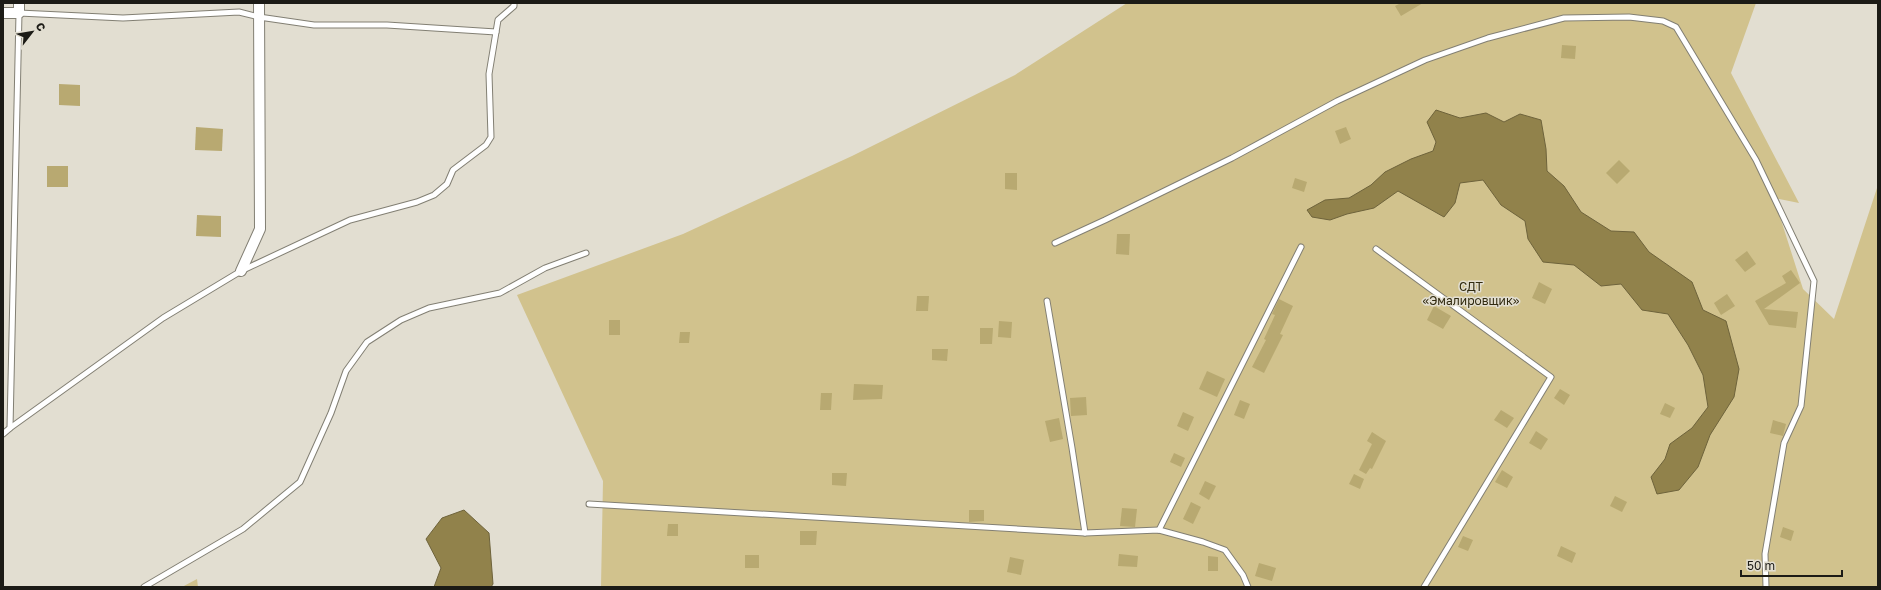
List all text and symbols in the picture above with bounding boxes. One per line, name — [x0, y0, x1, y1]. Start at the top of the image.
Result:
north arrow — [12, 12, 52, 52]
text: С — [33, 20, 49, 33]
park label: СДТ «Эмалировщик» — [1423, 279, 1520, 308]
scale bar — [1741, 552, 1842, 578]
text: 50 m — [1747, 558, 1775, 573]

